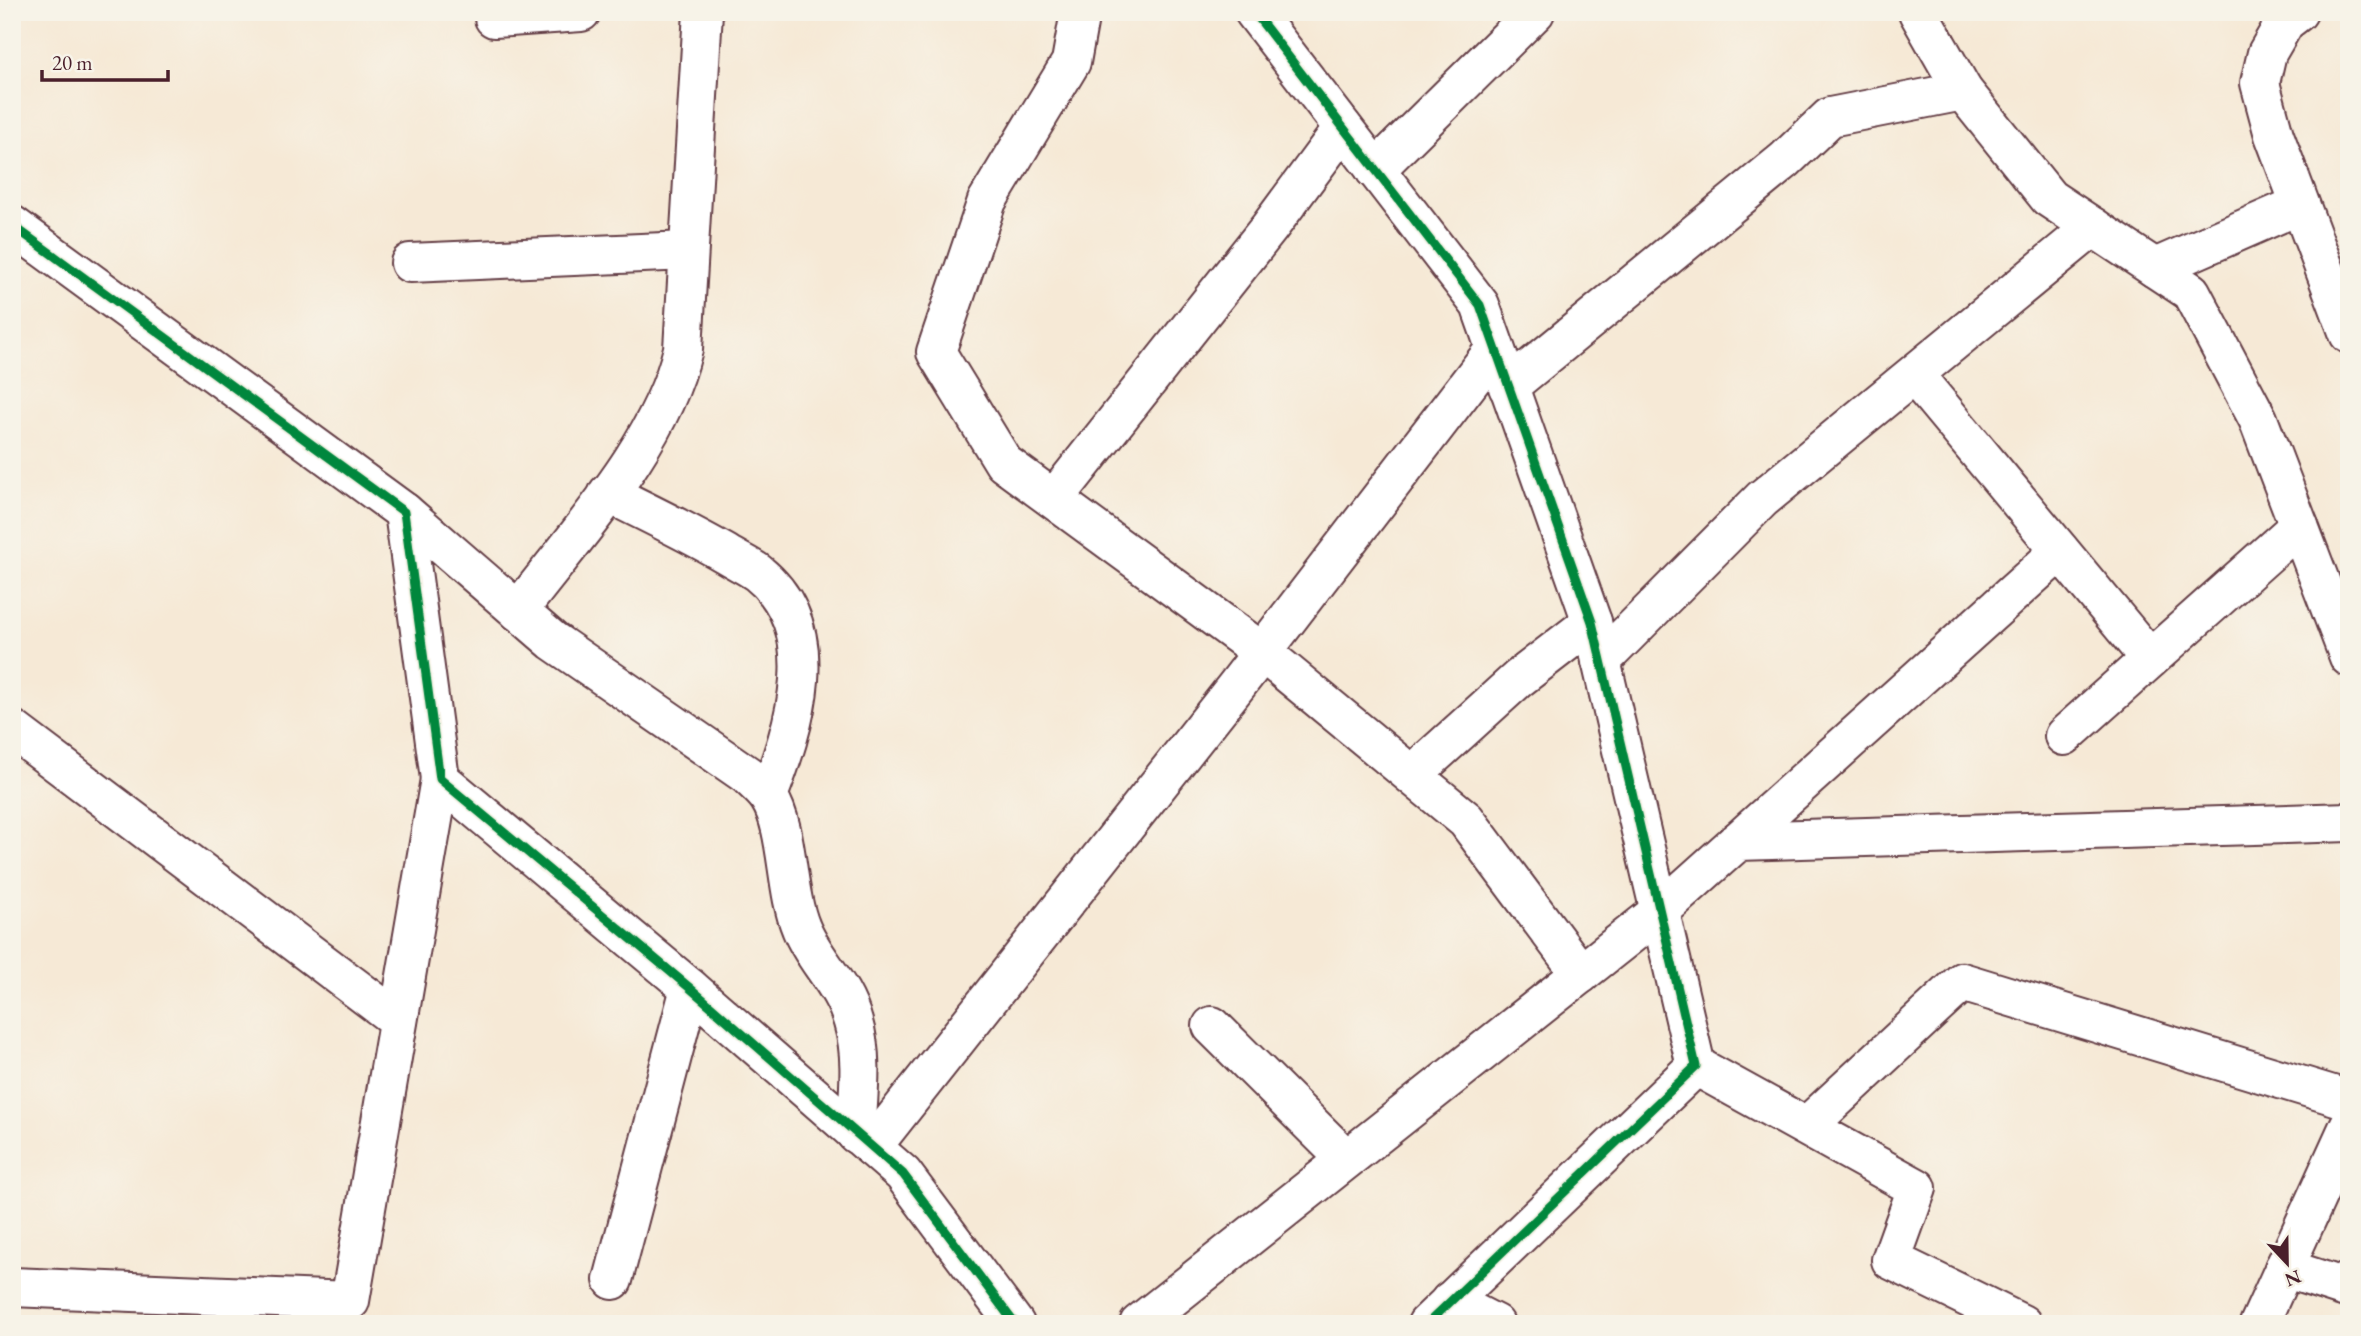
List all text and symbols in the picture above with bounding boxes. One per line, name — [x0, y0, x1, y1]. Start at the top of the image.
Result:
scale bar — [42, 38, 168, 82]
text: 20 m — [52, 49, 93, 76]
north arrow — [2252, 1228, 2322, 1298]
text: N — [2281, 1264, 2305, 1293]

